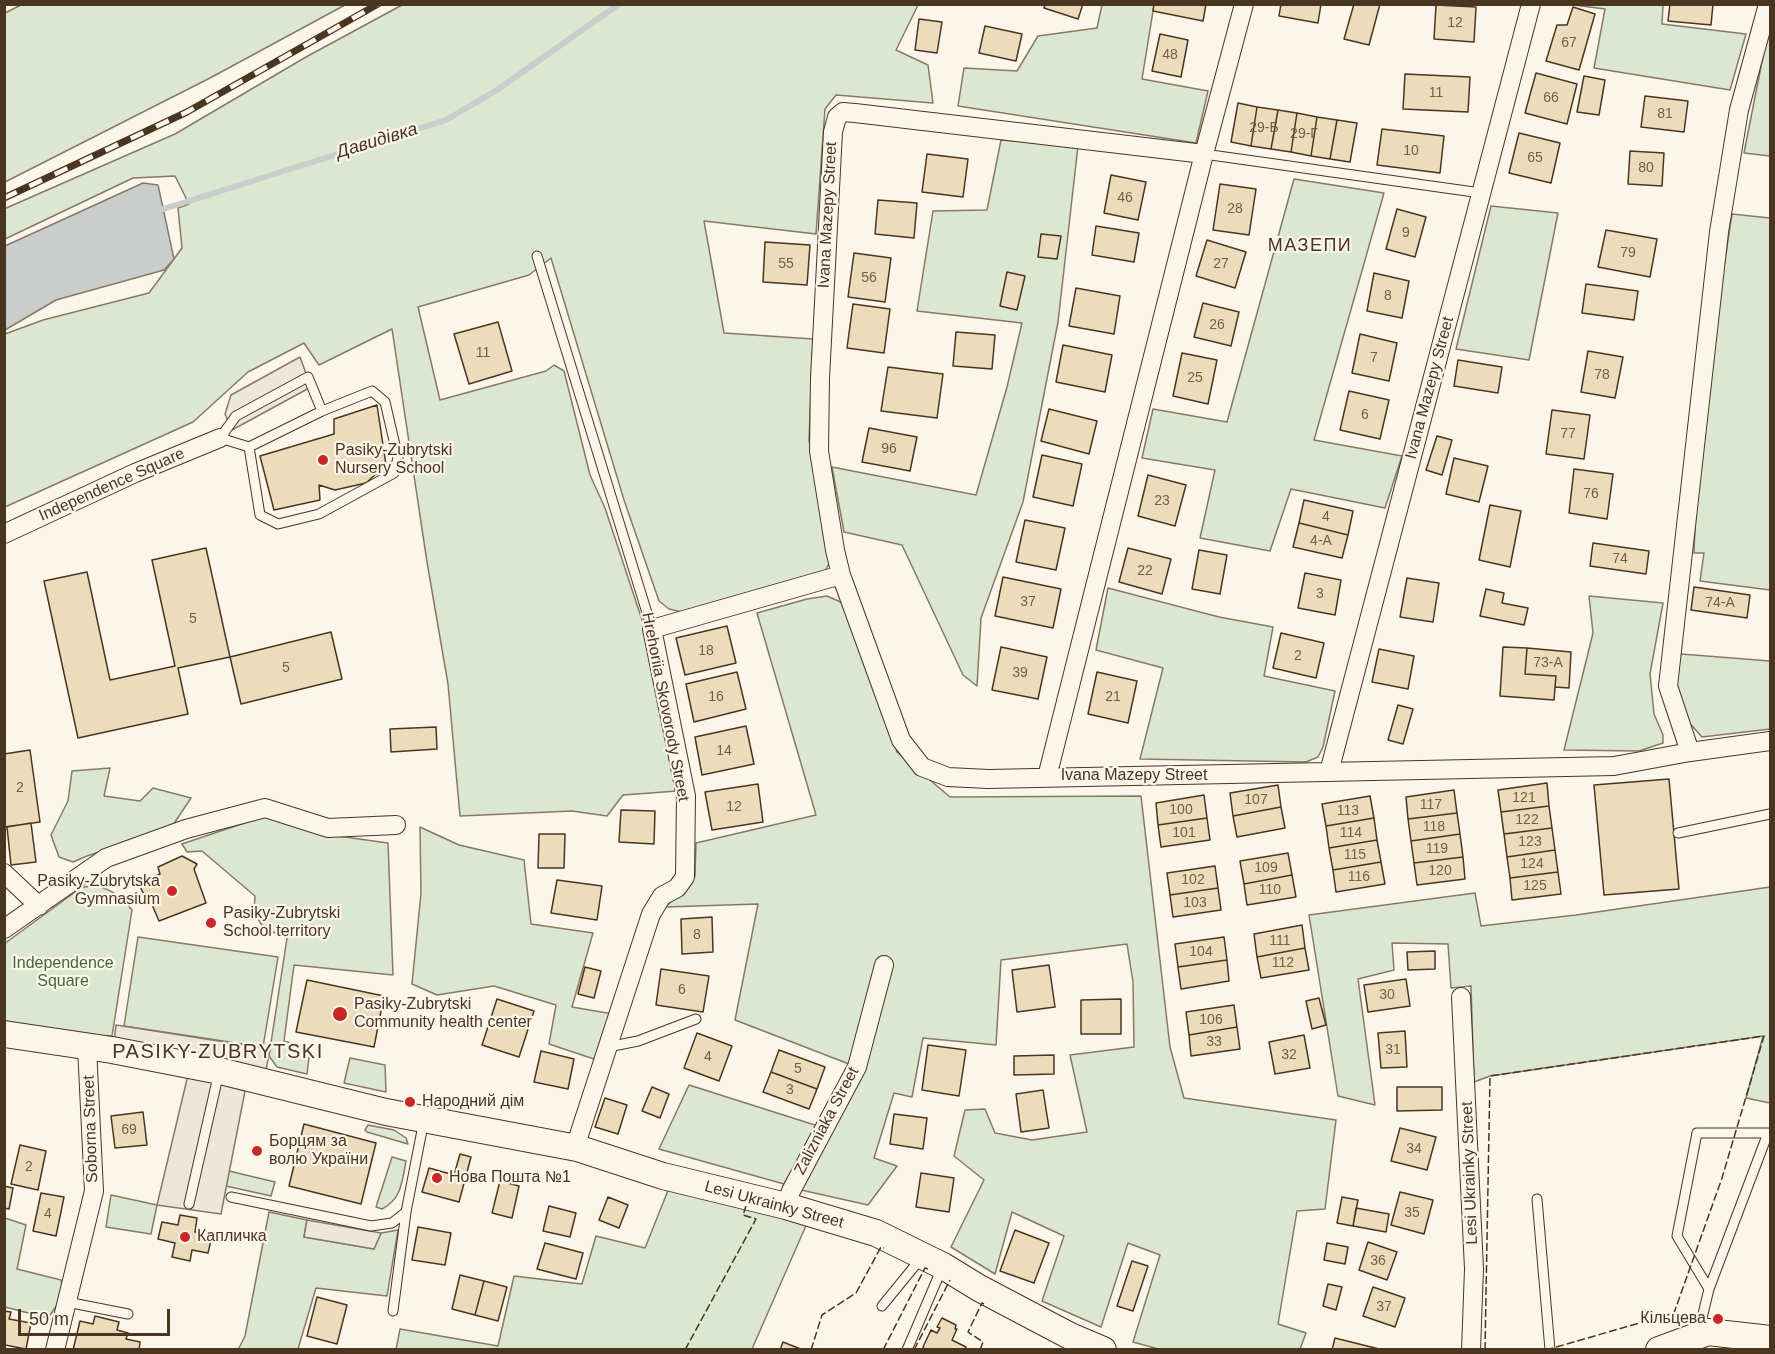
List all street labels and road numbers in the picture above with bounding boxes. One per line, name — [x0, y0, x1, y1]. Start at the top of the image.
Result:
street label: Ivana Mazepy Street — [815, 141, 841, 289]
street label: Ivana Mazepy Street — [1402, 315, 1458, 461]
street label: Independence Square — [36, 444, 188, 526]
street label: Hrehoriia Skovorody Street — [637, 611, 693, 803]
street label: Ivana Mazepy Street — [1061, 766, 1207, 786]
street label: Zalizniaka Street — [791, 1064, 863, 1178]
street label: Soborna Street — [80, 1075, 102, 1183]
street label: Lesi Ukrainky Street — [1458, 1101, 1482, 1245]
street label: Lesi Ukrainky Street — [702, 1177, 846, 1233]

